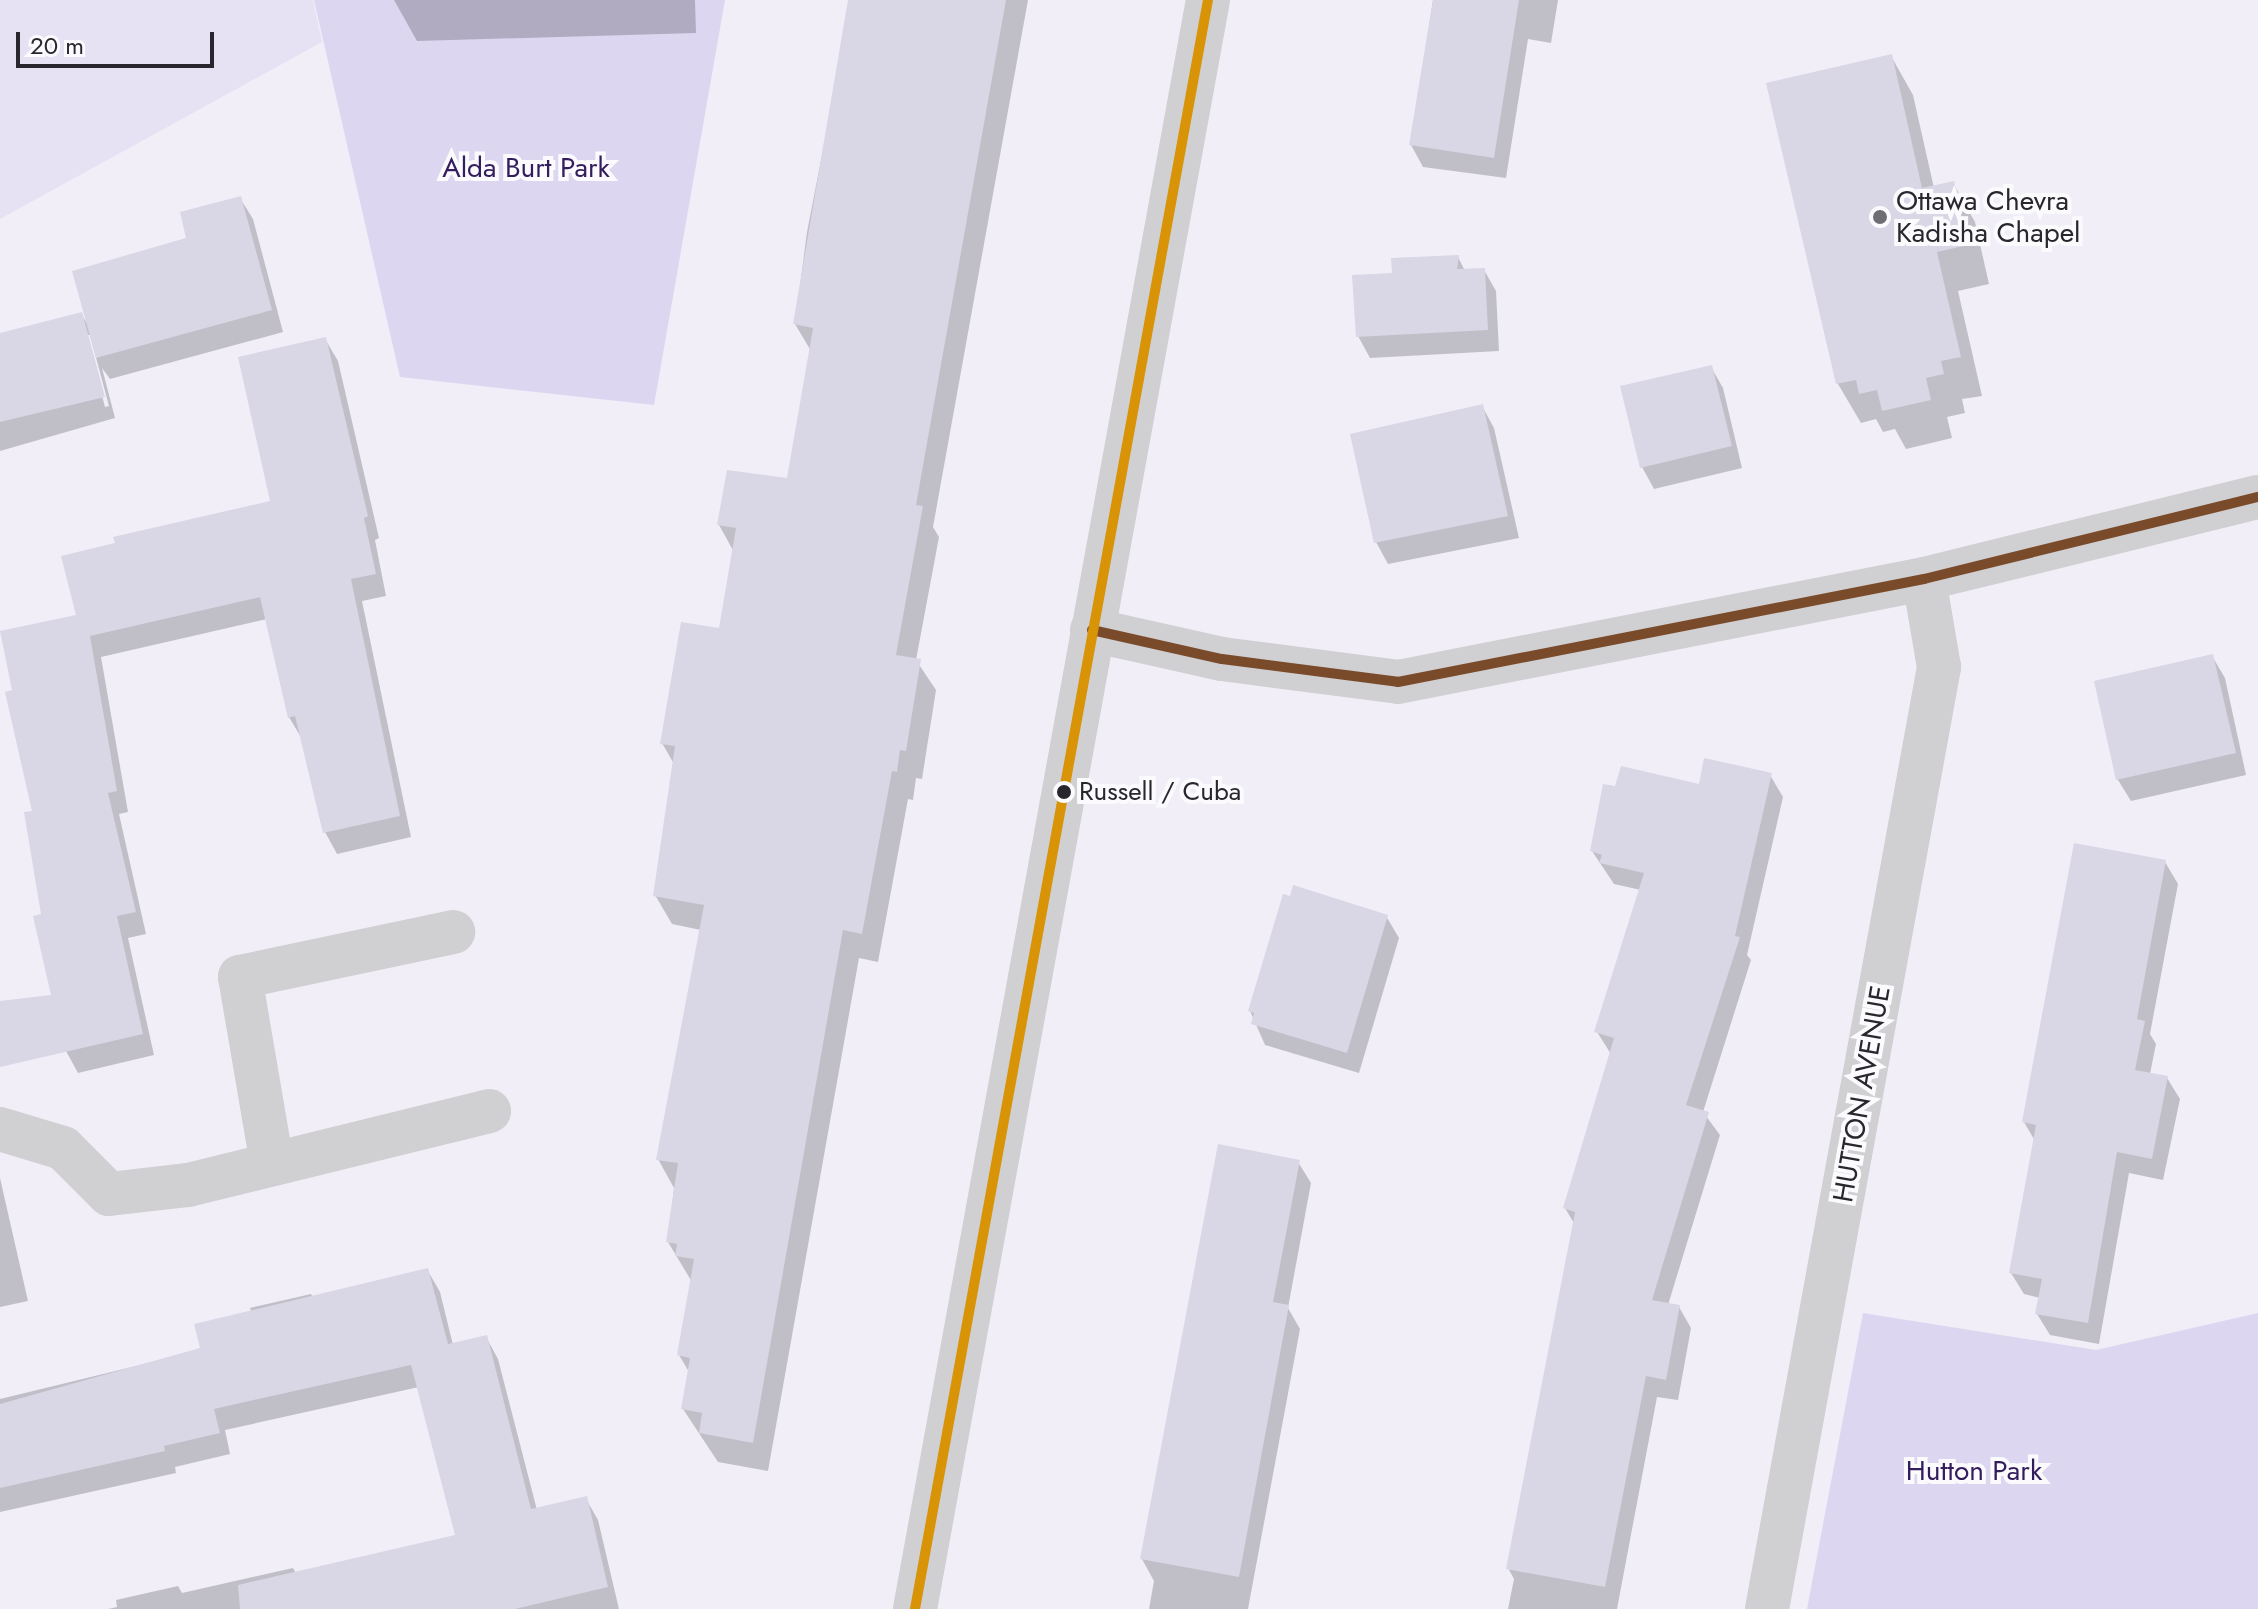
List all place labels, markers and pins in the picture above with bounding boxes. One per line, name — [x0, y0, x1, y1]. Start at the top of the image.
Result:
place label: Ottawa Chevra Kadisha Chapel — [1896, 184, 2081, 250]
marker: Ottawa Chevra Kadisha Chapel — [1871, 208, 1889, 226]
place label: Russell / Cuba — [1079, 776, 1241, 808]
marker: Russell / Cuba — [1056, 784, 1072, 800]

